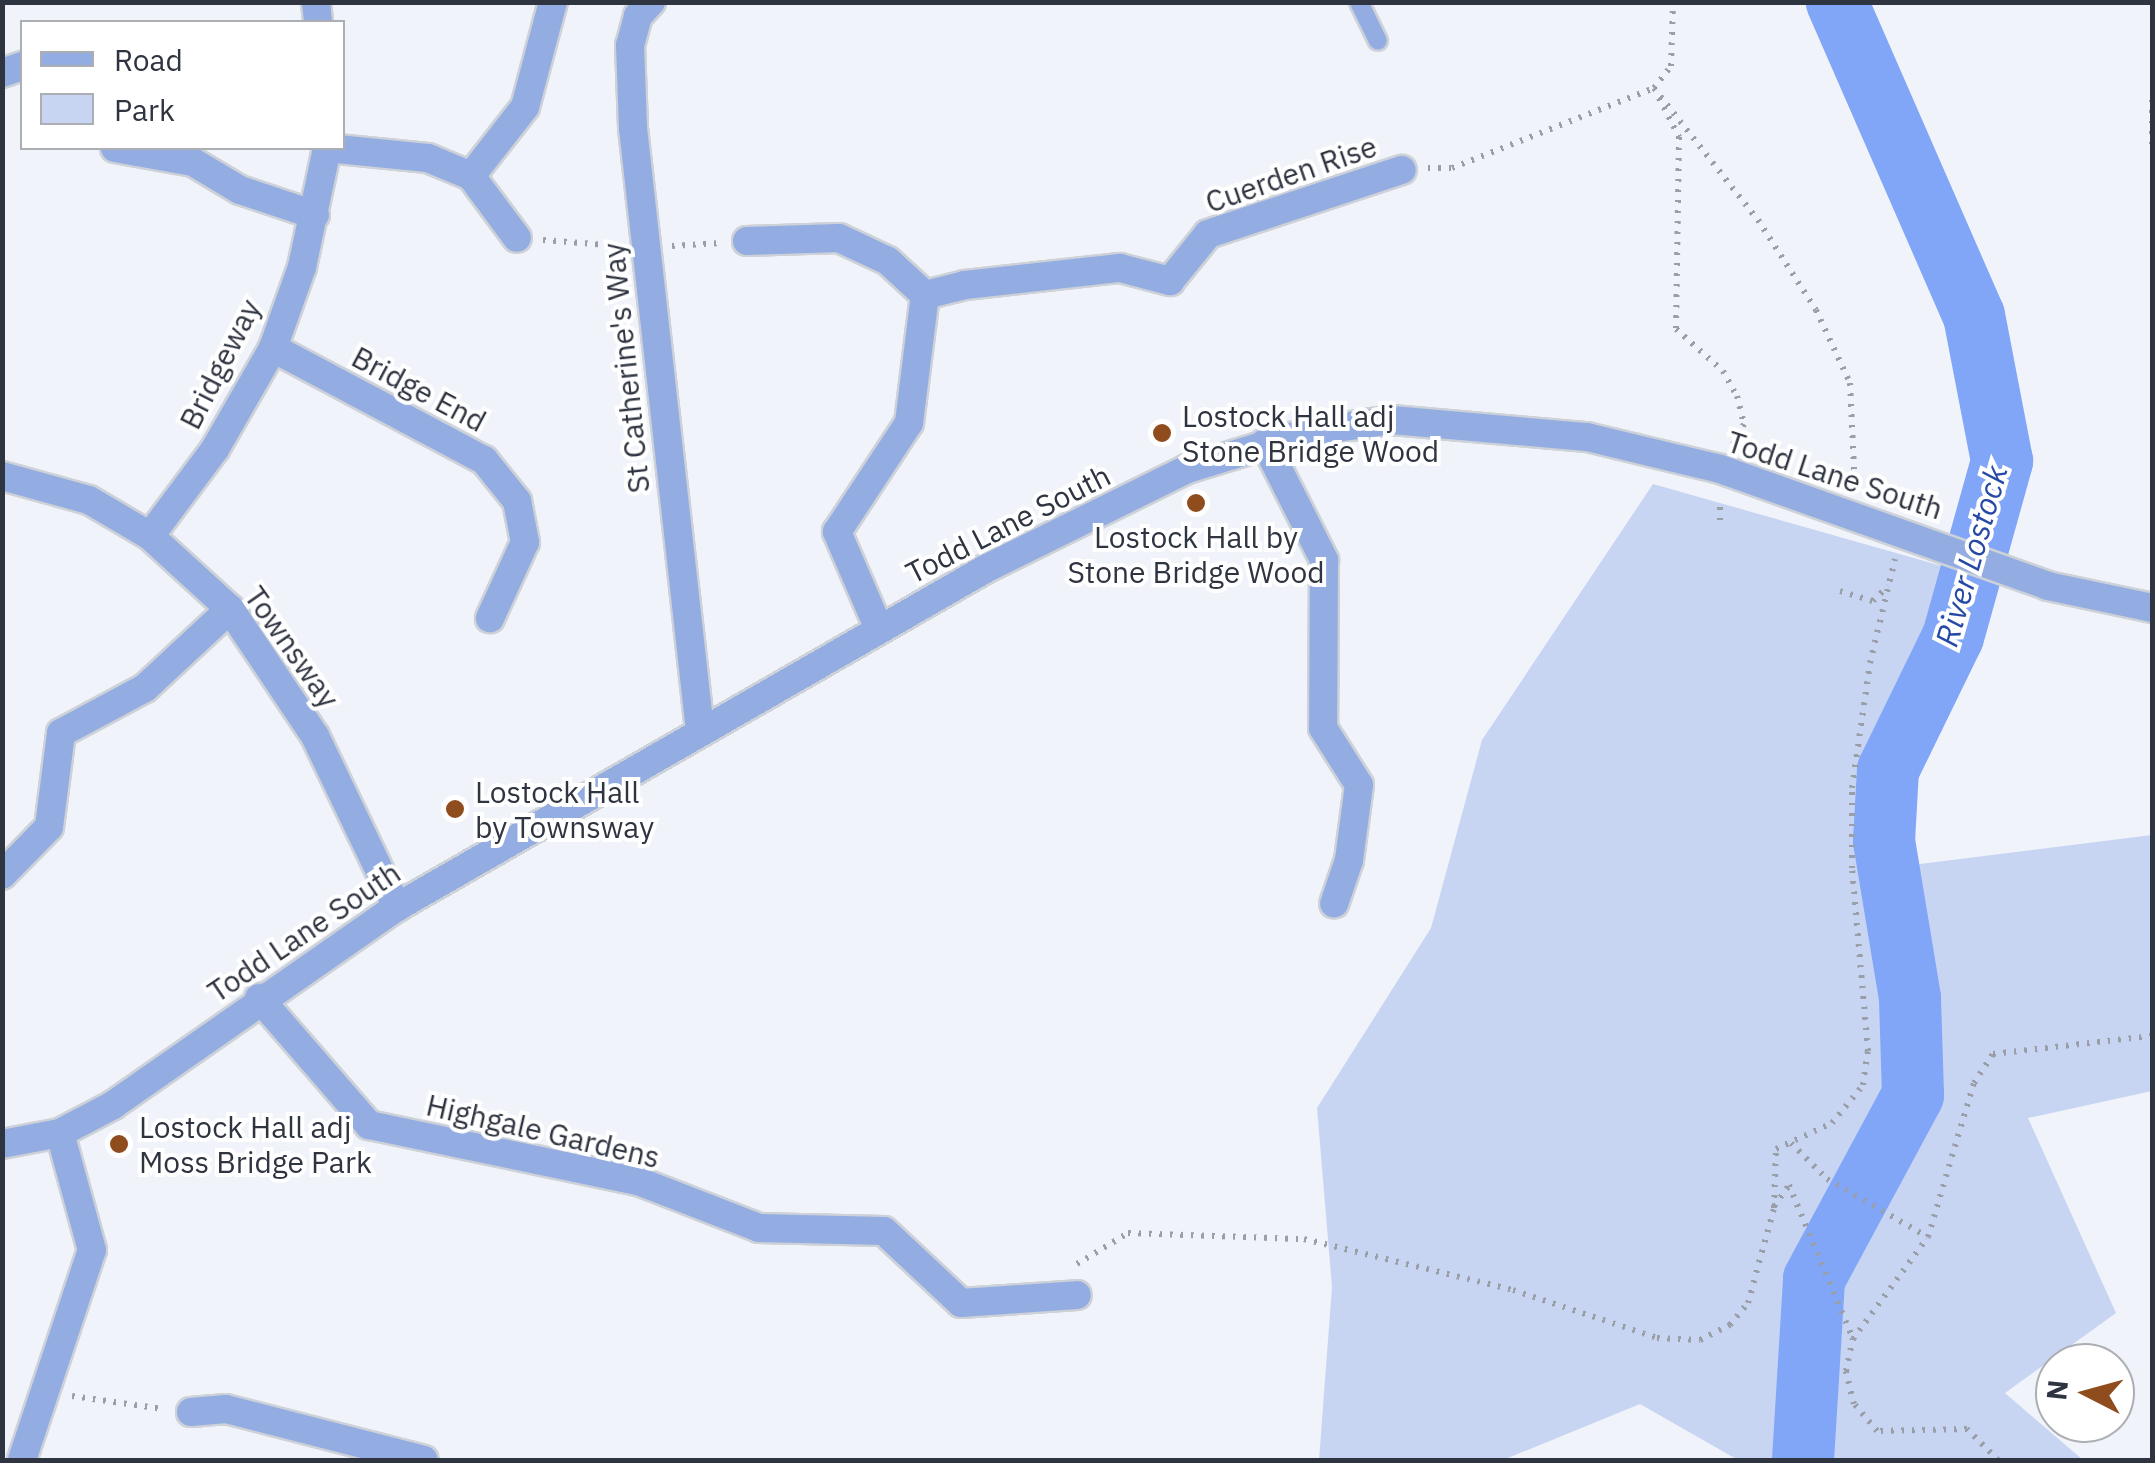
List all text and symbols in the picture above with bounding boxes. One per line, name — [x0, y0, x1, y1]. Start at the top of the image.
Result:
legend — [20, 20, 345, 150]
text: Road — [114, 40, 183, 79]
text: Park — [114, 90, 175, 129]
street label: Cuerden Rise — [1201, 128, 1381, 220]
street label: St Catherine's Way — [595, 241, 657, 495]
street label: Bridgeway — [172, 293, 268, 435]
street label: Bridge End — [346, 339, 492, 439]
place label: Lostock Hall adj Stone Bridge Wood — [1182, 398, 1439, 468]
marker: Lostock Hall adj Stone Bridge Wood — [1151, 422, 1173, 444]
street label: Todd Lane South — [1723, 423, 1947, 527]
street label: Todd Lane South — [900, 457, 1116, 591]
water label: River Lostock — [1927, 461, 2015, 651]
marker: Lostock Hall by Stone Bridge Wood — [1185, 492, 1207, 514]
place label: Lostock Hall by Stone Bridge Wood — [1067, 519, 1325, 590]
street label: Townsway — [237, 579, 347, 715]
place label: Lostock Hall by Townsway — [475, 774, 654, 844]
marker: Lostock Hall by Townsway — [444, 798, 466, 820]
street label: Todd Lane South — [201, 854, 407, 1010]
street label: Highgale Gardens — [423, 1087, 663, 1175]
place label: Lostock Hall adj Moss Bridge Park — [139, 1109, 372, 1180]
marker: Lostock Hall adj Moss Bridge Park — [108, 1133, 130, 1155]
north arrow — [2035, 1343, 2135, 1443]
text: N — [2037, 1378, 2076, 1402]

